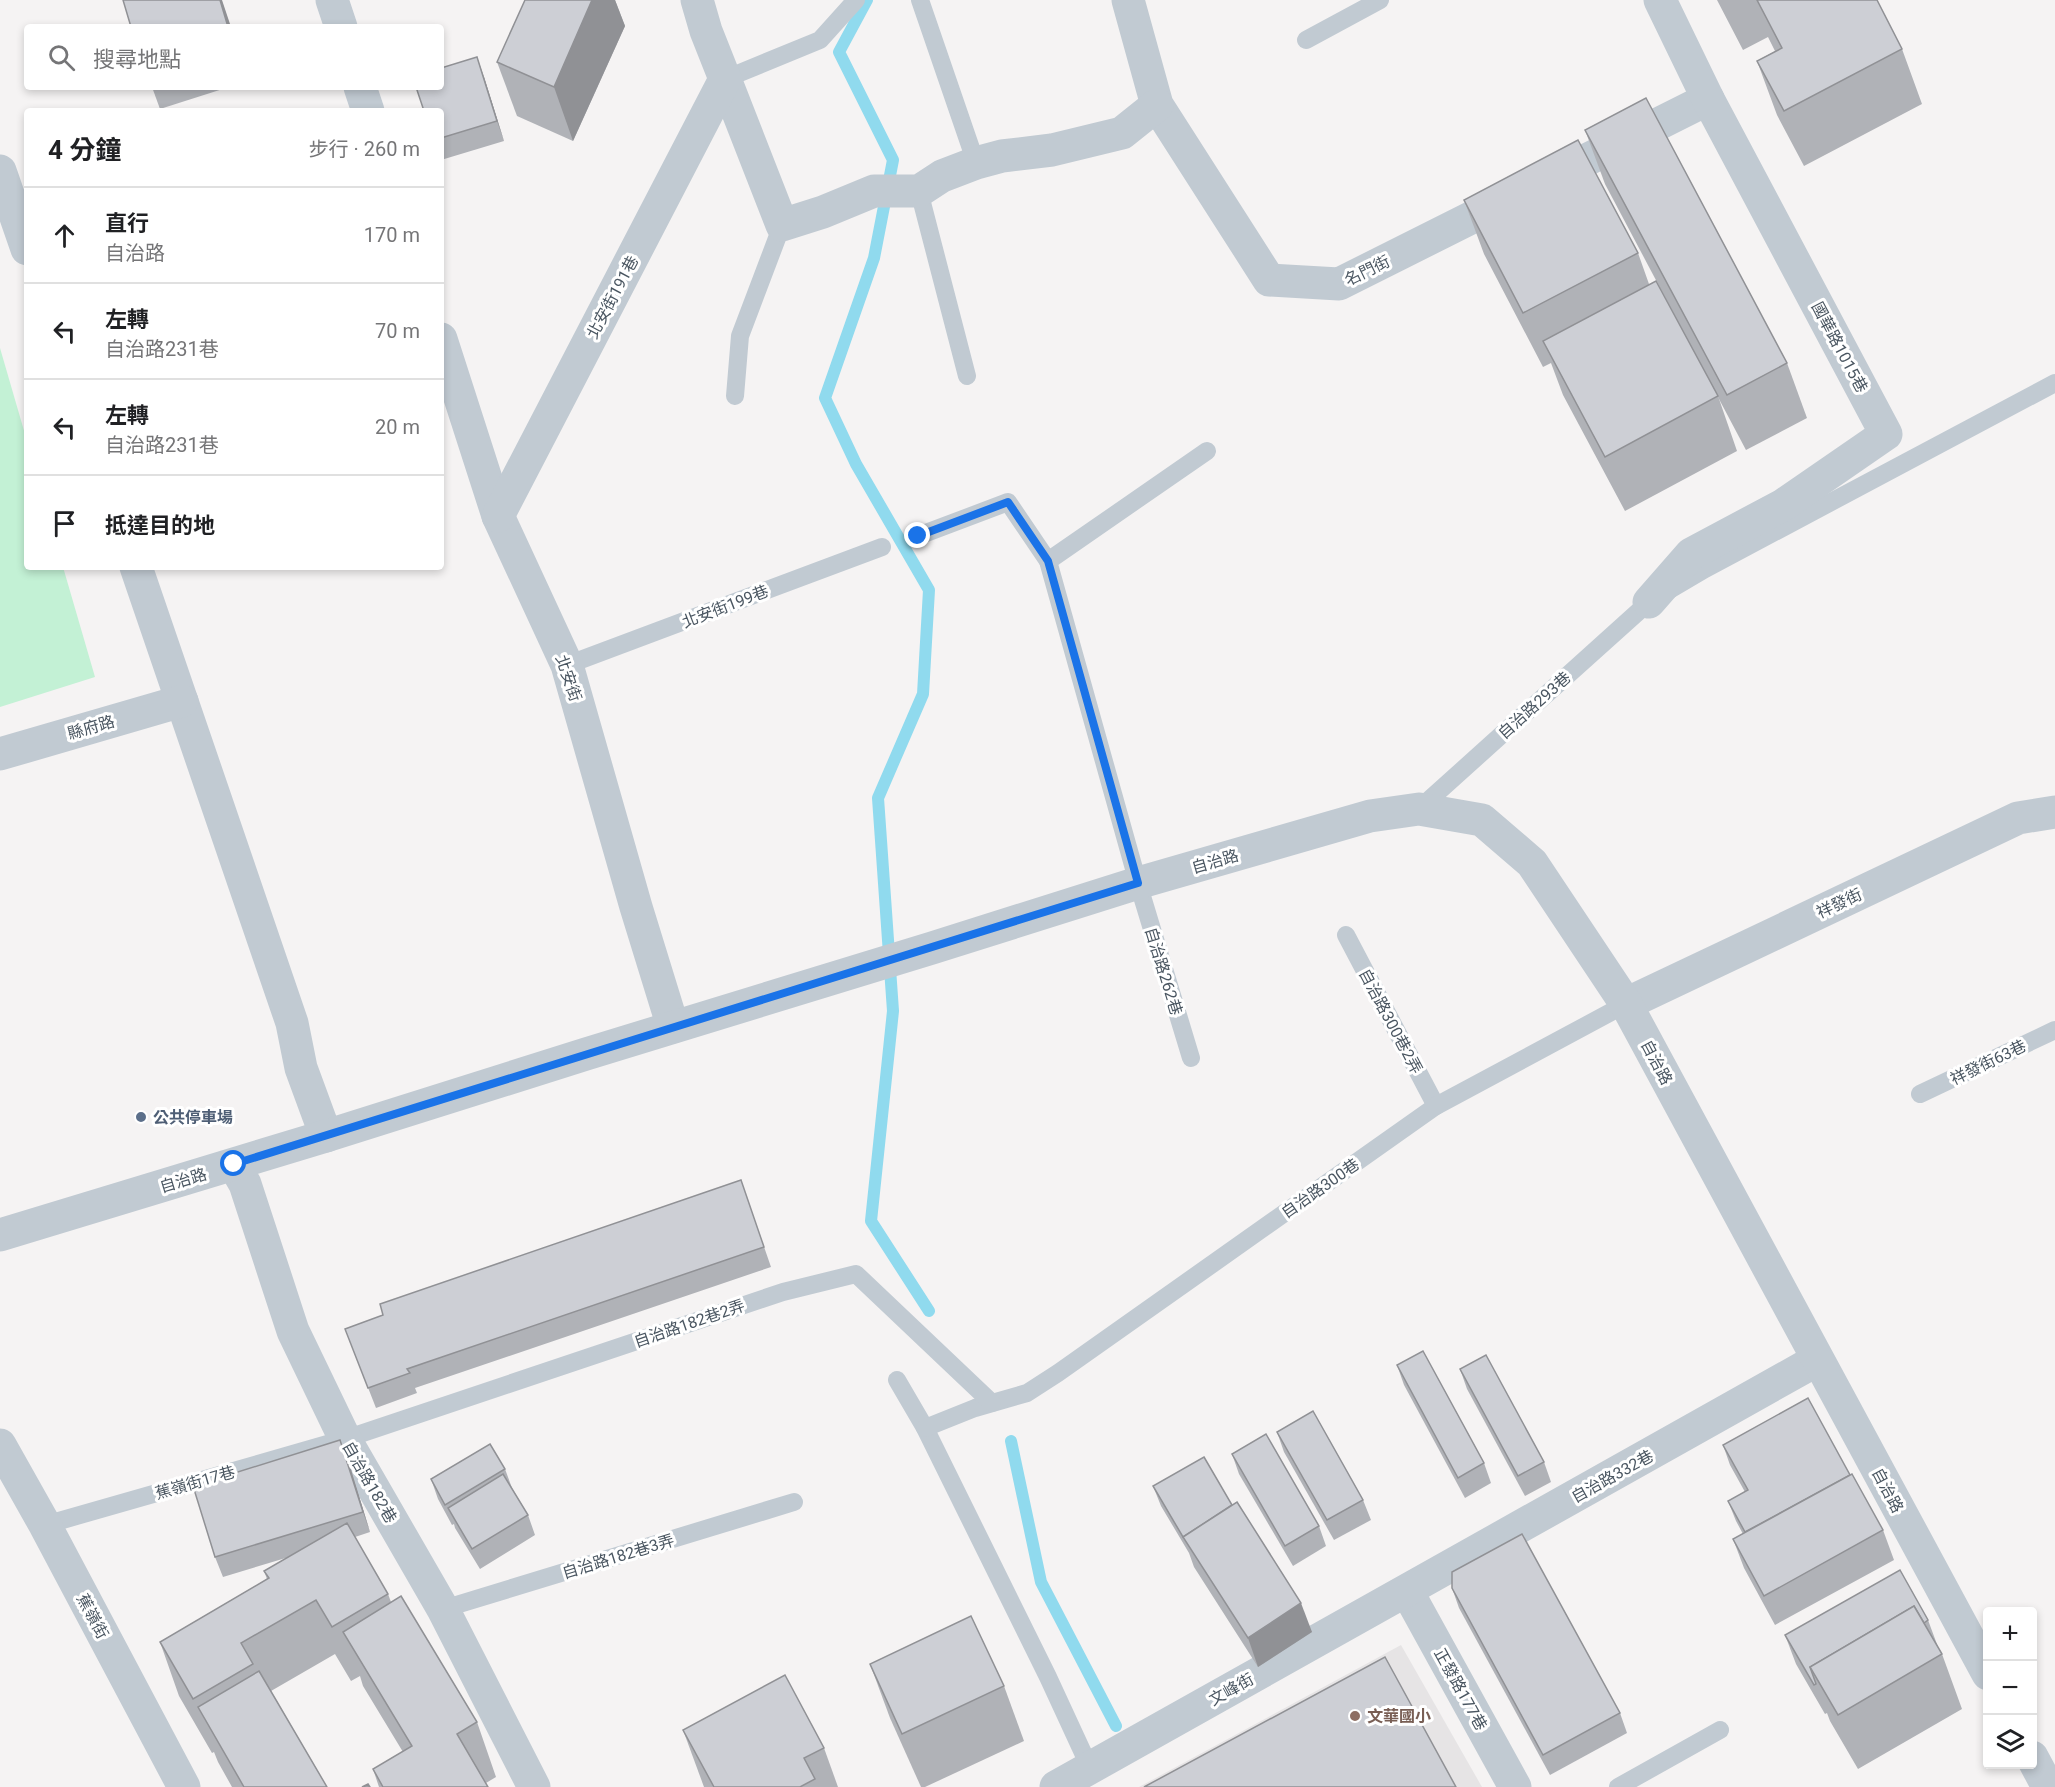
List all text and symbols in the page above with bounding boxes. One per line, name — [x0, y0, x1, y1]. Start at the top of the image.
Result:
search box — [24, 24, 444, 90]
icon: search — [45, 41, 78, 74]
text: 搜尋地點 — [93, 47, 181, 72]
text: 4 分鐘 — [48, 135, 121, 165]
text: 步行 · 260 m — [309, 137, 420, 161]
text: 直行 — [105, 211, 149, 236]
icon: ahead — [48, 219, 81, 252]
text: 170 m — [364, 223, 420, 247]
text: 自治路 — [105, 241, 165, 265]
street label: 名門街 — [1341, 251, 1393, 290]
street label: 北安街191巷 — [583, 253, 642, 342]
street label: 國華路1015巷 — [1808, 299, 1871, 396]
text: 左轉 — [105, 307, 149, 332]
icon: left — [48, 315, 81, 348]
text: 70 m — [375, 319, 420, 343]
text: 自治路231巷 — [105, 337, 219, 361]
text: 左轉 — [105, 403, 149, 428]
icon: left — [48, 411, 81, 444]
text: 20 m — [375, 415, 420, 439]
text: 自治路231巷 — [105, 433, 219, 457]
icon: arrive — [48, 507, 81, 540]
text: 抵達目的地 — [105, 513, 215, 538]
route end — [904, 522, 930, 548]
street label: 北安街199巷 — [679, 581, 771, 632]
street label: 北安街 — [552, 652, 585, 704]
street label: 自治路293巷 — [1494, 668, 1574, 743]
street label: 縣府路 — [65, 712, 117, 743]
street label: 自治路 — [1189, 846, 1241, 877]
street label: 祥發街 — [1813, 885, 1865, 922]
street label: 自治路262巷 — [1141, 925, 1186, 1017]
street label: 自治路300巷2弄 — [1355, 966, 1426, 1077]
street label: 祥發街63巷 — [1947, 1036, 2029, 1089]
street label: 自治路 — [1637, 1037, 1676, 1088]
place label: 公共停車場 — [153, 1108, 233, 1127]
marker: 公共停車場 — [134, 1110, 148, 1124]
route start — [220, 1150, 246, 1176]
street label: 自治路300巷 — [1278, 1155, 1363, 1222]
street label: 自治路 — [157, 1164, 209, 1197]
street label: 自治路182巷2弄 — [631, 1296, 747, 1351]
street label: 自治路182巷 — [339, 1438, 401, 1526]
street label: 自治路332巷 — [1568, 1446, 1657, 1507]
street label: 蕉嶺街17巷 — [153, 1462, 237, 1503]
street label: 自治路 — [1868, 1465, 1907, 1516]
street label: 自治路182巷3弄 — [560, 1530, 676, 1583]
street label: 蕉嶺街 — [73, 1591, 112, 1642]
map controls — [1983, 1607, 2037, 1769]
button: + — [1983, 1607, 2037, 1661]
street label: 正發路177巷 — [1430, 1645, 1491, 1734]
button: − — [1983, 1661, 2037, 1715]
street label: 文峰街 — [1206, 1669, 1257, 1709]
place label: 文華國小 — [1367, 1707, 1431, 1726]
marker: 文華國小 — [1348, 1709, 1362, 1723]
button: layers — [1983, 1715, 2037, 1769]

